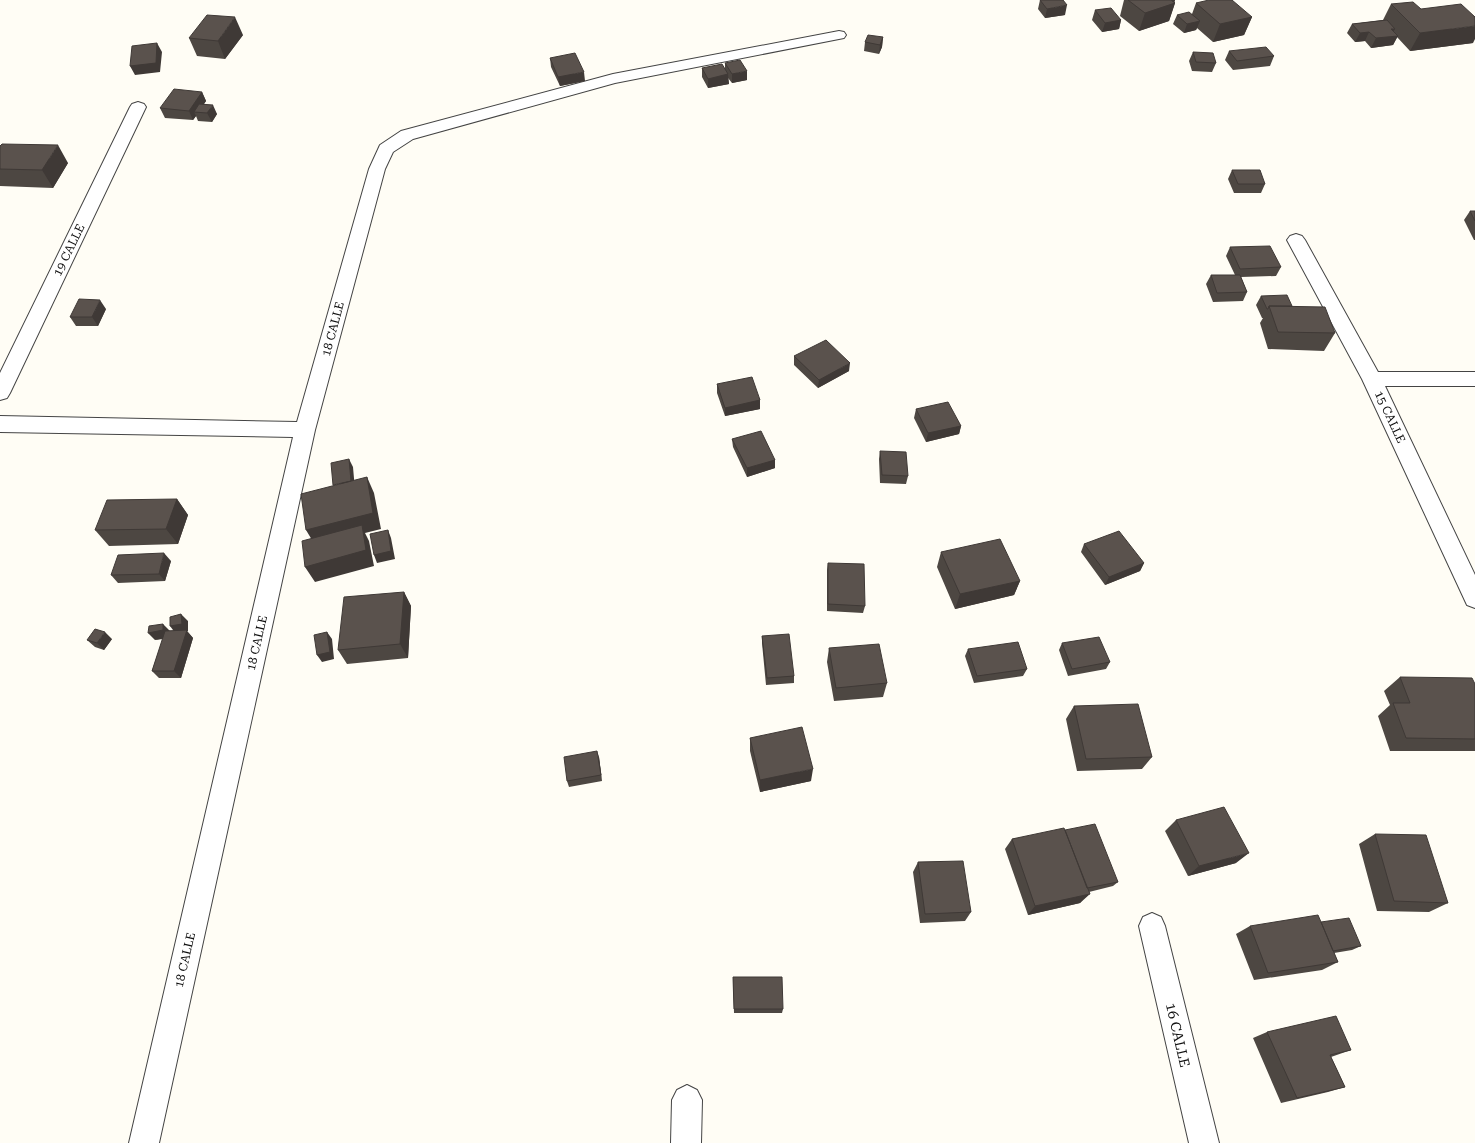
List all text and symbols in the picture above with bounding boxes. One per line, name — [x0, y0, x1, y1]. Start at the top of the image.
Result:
street label: 19 CALLE — [50, 222, 88, 278]
street label: 18 CALLE — [319, 300, 347, 358]
street label: 15 CALLE — [1372, 389, 1408, 445]
street label: 18 CALLE — [244, 614, 270, 672]
street label: 18 CALLE — [172, 931, 198, 989]
street label: 16 CALLE — [1163, 1001, 1193, 1069]

